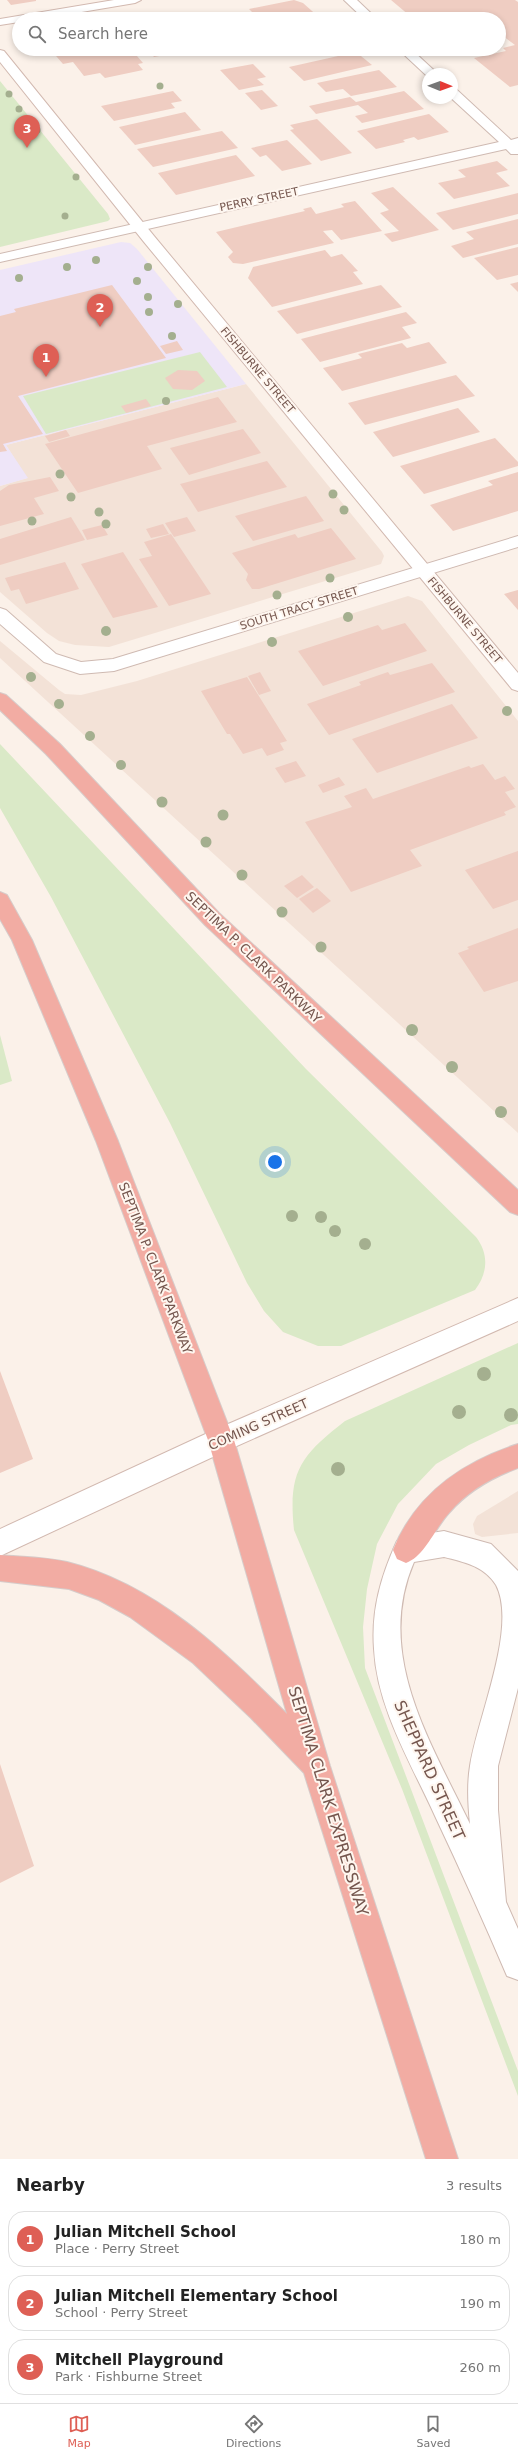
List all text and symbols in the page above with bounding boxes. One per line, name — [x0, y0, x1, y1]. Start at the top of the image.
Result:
search box — [12, 12, 506, 56]
icon: search — [26, 23, 48, 45]
text: Search here — [58, 25, 148, 43]
north arrow — [422, 68, 458, 104]
pin: 3 — [14, 115, 40, 148]
street label: PERRY STREET — [218, 185, 300, 214]
pin: 2 — [87, 294, 113, 327]
street label: FISHBURNE STREET — [218, 325, 298, 416]
pin: 1 — [33, 344, 59, 377]
street label: FISHBURNE STREET — [425, 575, 505, 666]
street label: SOUTH TRACY STREET — [238, 584, 360, 633]
street label: SEPTIMA P. CLARK PARKWAY — [183, 889, 325, 1026]
your location — [265, 1152, 285, 1172]
street label: SEPTIMA P. CLARK PARKWAY — [116, 1180, 195, 1356]
street label: COMING STREET — [206, 1396, 311, 1453]
street label: SEPTIMA CLARK EXPRESSWAY — [284, 1684, 373, 1918]
street label: SHEPPARD STREET — [390, 1697, 469, 1843]
text: Nearby — [16, 2175, 85, 2195]
text: 3 results — [446, 2178, 502, 2193]
text: Julian Mitchell School — [55, 2223, 236, 2241]
text: 1 — [25, 2232, 35, 2247]
text: 180 m — [459, 2232, 501, 2247]
text: Place · Perry Street — [55, 2241, 179, 2256]
text: Julian Mitchell Elementary School — [55, 2287, 338, 2305]
text: 2 — [25, 2296, 35, 2311]
text: 190 m — [459, 2296, 501, 2311]
text: School · Perry Street — [55, 2305, 188, 2320]
text: Mitchell Playground — [55, 2351, 224, 2369]
text: 3 — [25, 2360, 35, 2375]
text: 260 m — [459, 2360, 501, 2375]
text: Park · Fishburne Street — [55, 2369, 202, 2384]
tab: Map — [68, 2413, 91, 2450]
tab: Directions — [226, 2413, 281, 2450]
tab: Saved — [416, 2413, 450, 2450]

